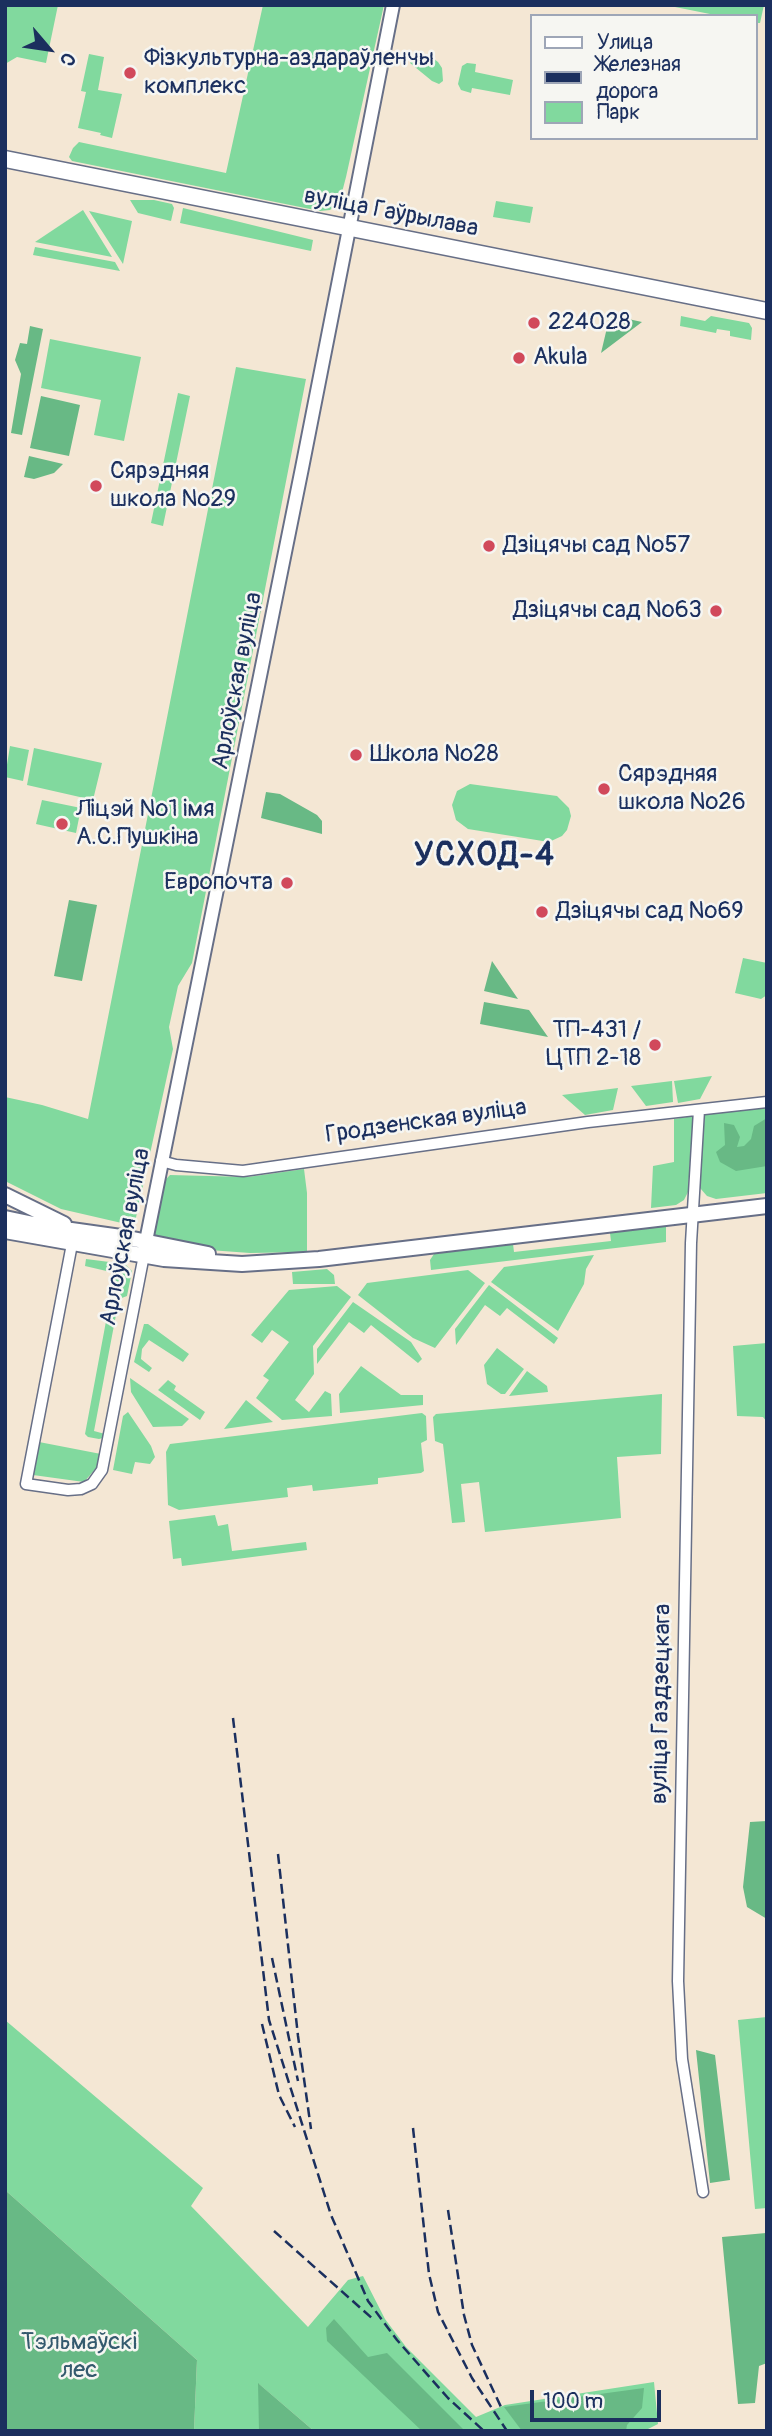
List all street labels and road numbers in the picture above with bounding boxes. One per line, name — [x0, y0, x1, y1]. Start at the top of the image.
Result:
street label: вуліца Гаўрылава — [301, 182, 481, 244]
street label: Арлоўская вуліца — [207, 590, 269, 772]
street label: Гродзенская вуліца — [324, 1094, 528, 1150]
street label: Арлоўская вуліца — [95, 1146, 157, 1328]
street label: вуліца Газдзецкага — [646, 1604, 678, 1804]

